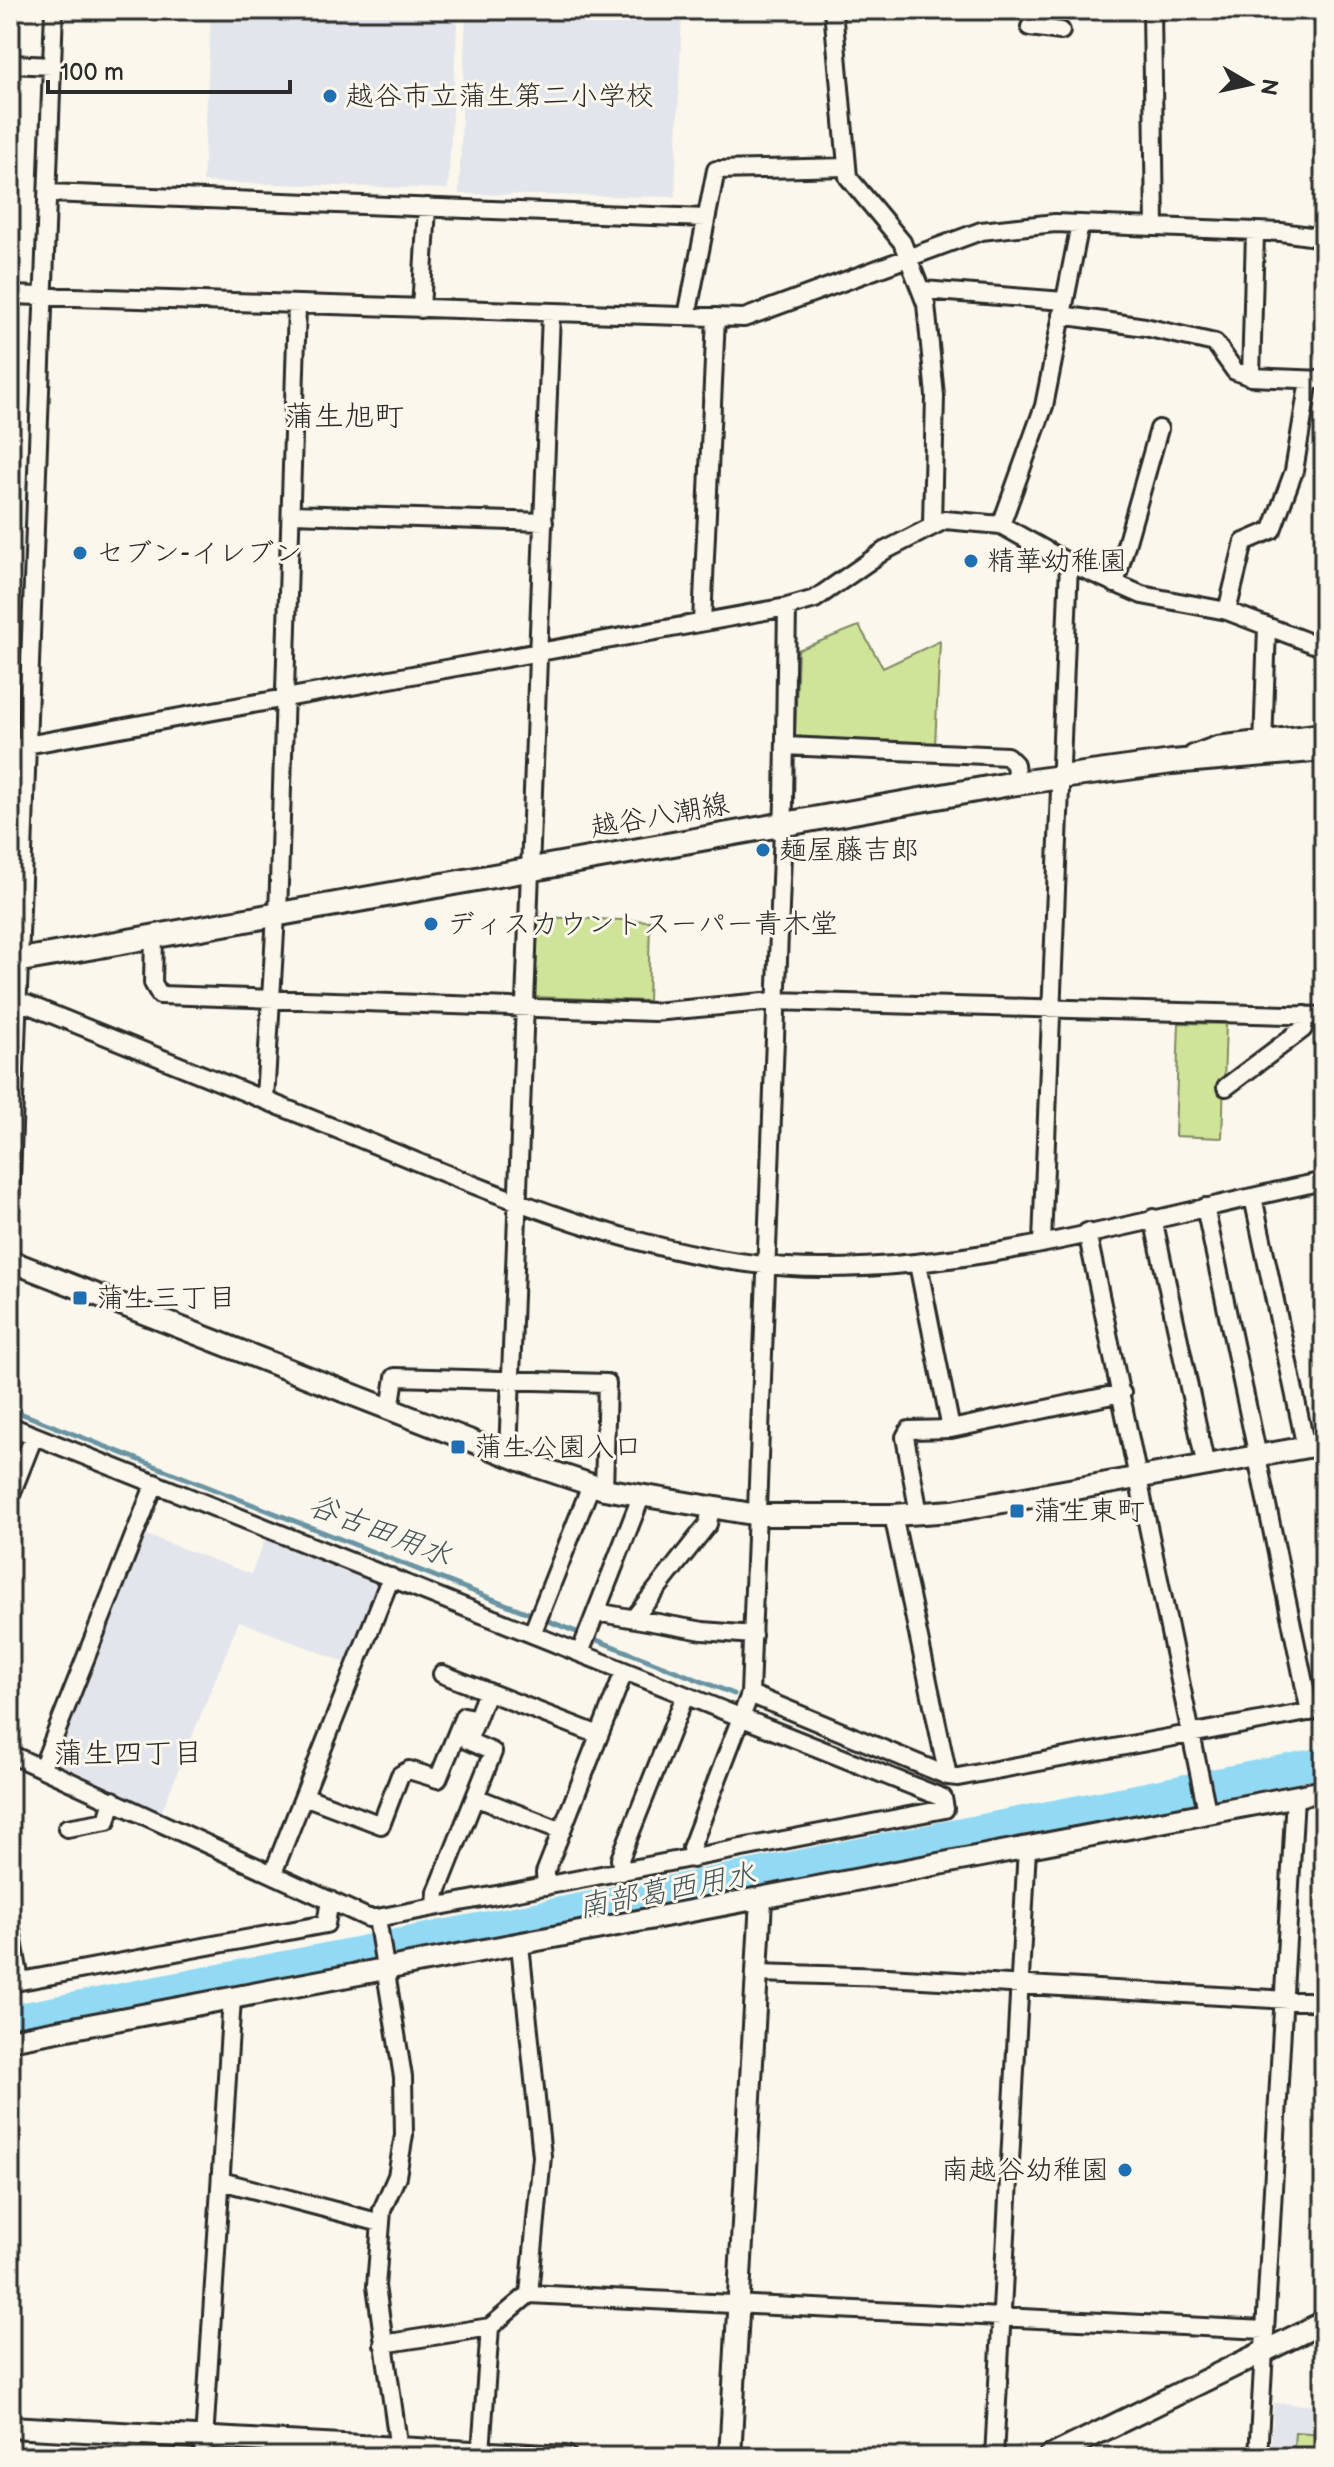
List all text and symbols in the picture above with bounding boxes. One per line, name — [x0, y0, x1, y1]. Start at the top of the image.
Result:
scale bar — [48, 44, 290, 94]
north arrow — [1210, 44, 1290, 124]
text: 100 m — [60, 58, 124, 87]
text: N — [1254, 77, 1283, 97]
place label: 越谷市立蒲生第二小学校 — [346, 80, 654, 113]
marker: 越谷市立蒲生第二小学校 — [321, 87, 339, 105]
district label: 蒲生旭町 — [284, 399, 404, 435]
place label: セブン-イレブン — [96, 537, 302, 570]
marker: セブン-イレブン — [71, 544, 89, 562]
place label: 精華幼稚園 — [987, 545, 1127, 578]
marker: 精華幼稚園 — [962, 552, 980, 570]
street label: 越谷八潮線 — [588, 788, 732, 844]
place label: 麺屋藤吉郎 — [779, 834, 919, 867]
marker: 麺屋藤吉郎 — [754, 841, 772, 859]
place label: ディスカウントスーパー青木堂 — [447, 908, 838, 941]
marker: ディスカウントスーパー青木堂 — [422, 915, 440, 933]
place label: 蒲生三丁目 — [96, 1282, 236, 1315]
marker: 蒲生三丁目 — [71, 1289, 89, 1307]
place label: 蒲生公園入口 — [474, 1431, 642, 1464]
marker: 蒲生公園入口 — [449, 1438, 467, 1456]
water label: 谷古田用水 — [304, 1487, 456, 1575]
place label: 蒲生東町 — [1033, 1495, 1145, 1528]
marker: 蒲生東町 — [1008, 1502, 1026, 1520]
district label: 蒲生四丁目 — [53, 1736, 203, 1772]
water label: 南部葛西用水 — [575, 1856, 759, 1926]
place label: 南越谷幼稚園 — [941, 2154, 1109, 2187]
marker: 南越谷幼稚園 — [1116, 2161, 1134, 2179]

